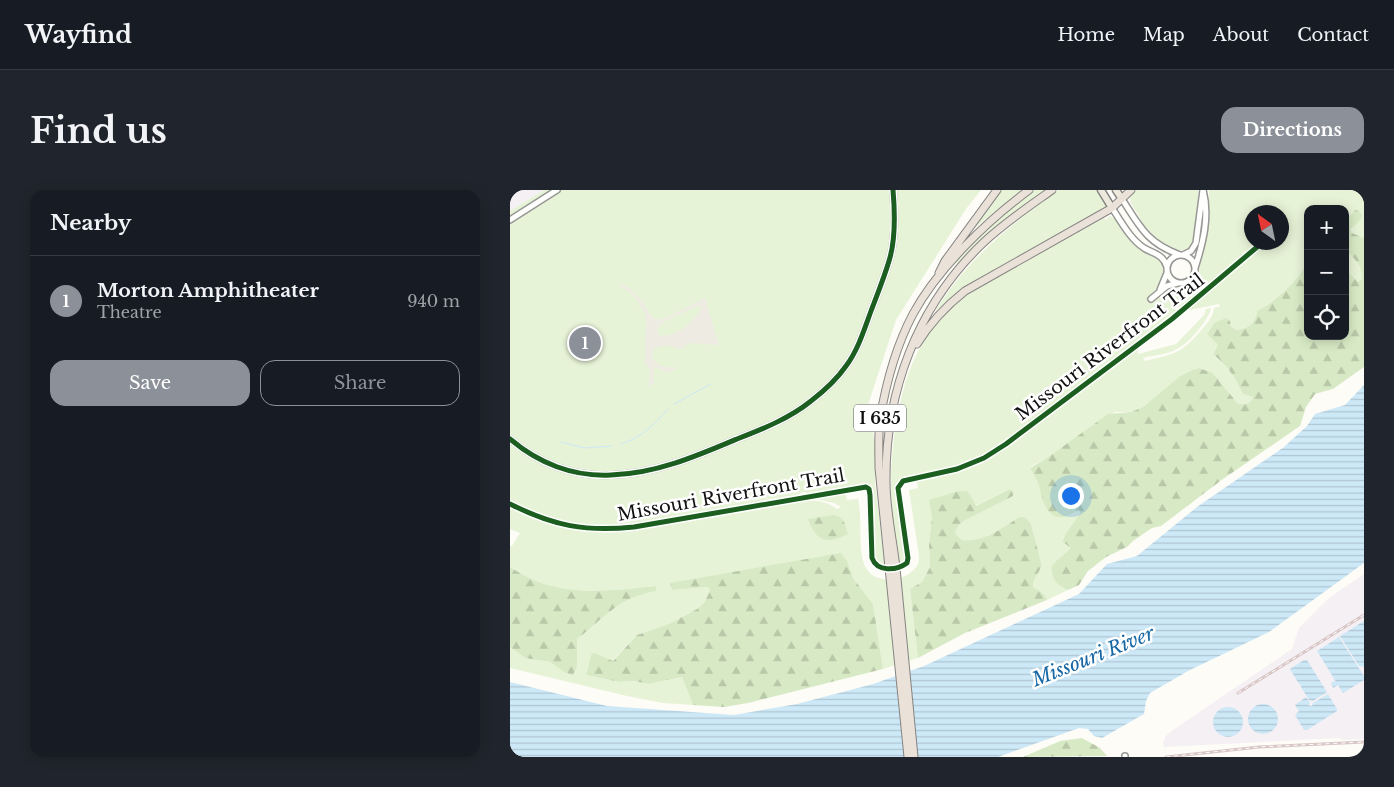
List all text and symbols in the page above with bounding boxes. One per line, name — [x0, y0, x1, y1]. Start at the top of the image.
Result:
text: Wayfind — [25, 20, 132, 49]
text: Home — [1057, 24, 1115, 46]
text: Map — [1143, 24, 1185, 46]
text: About — [1213, 24, 1269, 46]
text: Contact — [1297, 24, 1369, 46]
button: Directions — [1221, 107, 1364, 153]
text: Find us — [30, 109, 167, 152]
north arrow — [1244, 205, 1289, 250]
map controls — [1304, 205, 1349, 340]
button: + — [1304, 205, 1349, 250]
text: Nearby — [50, 210, 131, 236]
button: − — [1304, 250, 1349, 295]
street label: Missouri Riverfront Trail — [1011, 269, 1209, 425]
text: Morton Amphitheater — [97, 279, 319, 302]
text: 1 — [63, 291, 69, 311]
text: 940 m — [407, 291, 460, 311]
button: locate — [1304, 295, 1349, 340]
text: Theatre — [97, 302, 162, 322]
pin: 1 — [569, 324, 601, 362]
button: Save — [50, 360, 250, 406]
button: Share — [260, 360, 460, 406]
road number: I 635 — [854, 404, 906, 432]
street label: Missouri Riverfront Trail — [616, 464, 847, 526]
your location — [1058, 483, 1084, 509]
water label: Missouri River — [1028, 621, 1159, 692]

